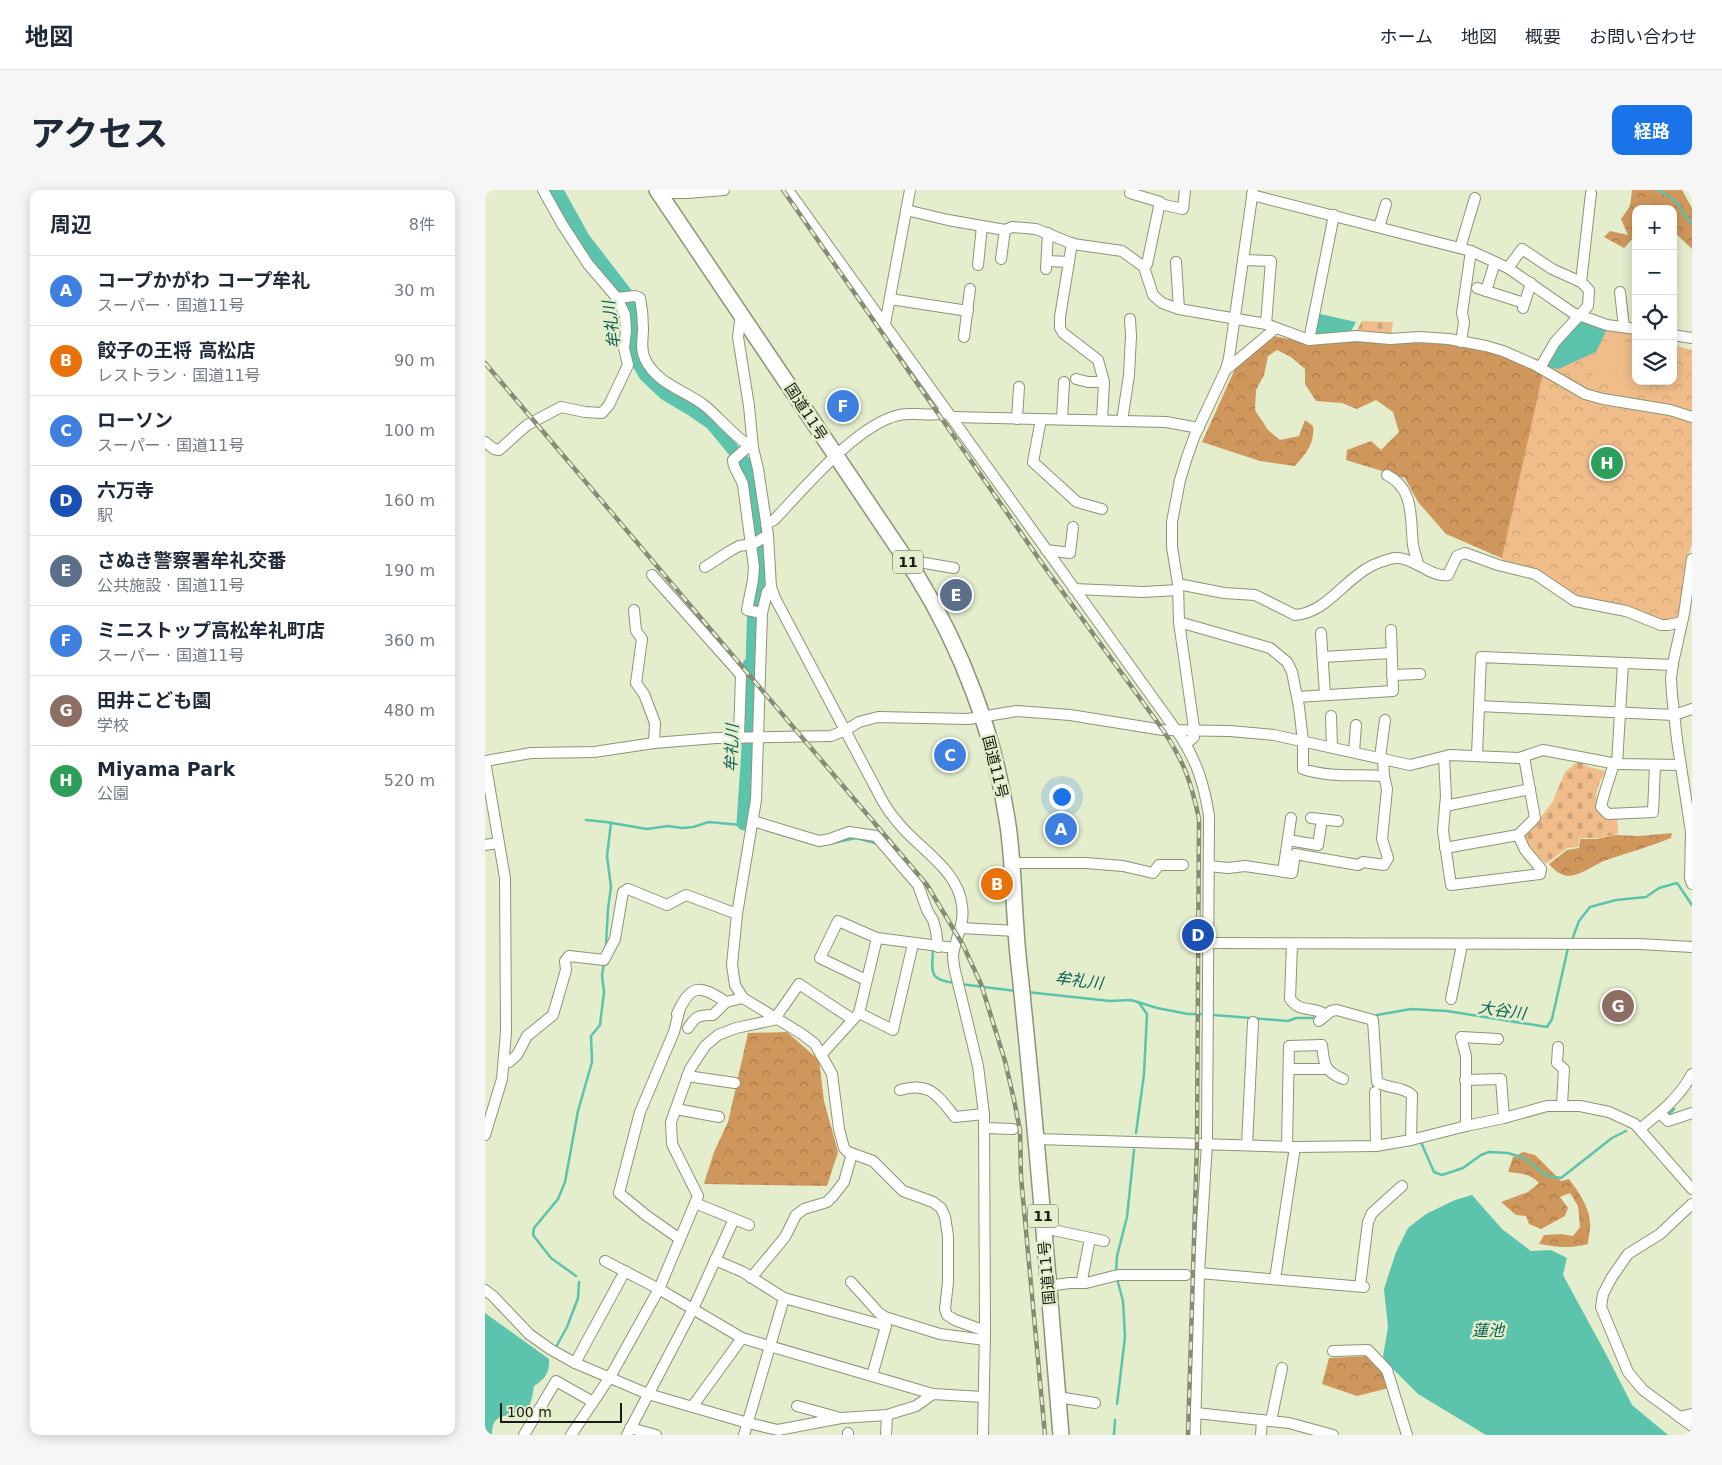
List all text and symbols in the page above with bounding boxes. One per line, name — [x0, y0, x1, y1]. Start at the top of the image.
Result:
text: 地図 — [25, 23, 73, 51]
text: ホーム — [1380, 26, 1433, 47]
text: 地図 — [1461, 26, 1497, 47]
text: 概要 — [1525, 26, 1561, 47]
text: お問い合わせ — [1589, 26, 1697, 47]
button: 経路 — [1612, 105, 1692, 155]
text: アクセス — [30, 114, 168, 154]
map controls — [1632, 205, 1677, 385]
button: + — [1632, 205, 1677, 250]
text: 周辺 — [50, 213, 92, 237]
text: 8件 — [409, 215, 435, 234]
button: − — [1632, 250, 1677, 295]
text: コープかがわ コープ牟礼 — [97, 269, 310, 291]
text: A — [60, 281, 72, 300]
text: 30 m — [394, 281, 435, 300]
button: locate — [1632, 295, 1677, 340]
text: スーパー · 国道11号 — [97, 296, 244, 315]
water label: 牟礼川 — [599, 298, 624, 350]
text: 餃子の王将 高松店 — [97, 339, 256, 361]
button: layers — [1632, 340, 1677, 385]
text: B — [60, 351, 72, 370]
text: 90 m — [394, 351, 435, 370]
text: レストラン · 国道11号 — [97, 366, 261, 385]
street label: 国道11号 — [781, 380, 831, 444]
pin: F — [827, 387, 859, 425]
text: ローソン — [97, 409, 173, 431]
text: C — [60, 421, 72, 440]
text: 100 m — [384, 421, 435, 440]
text: スーパー · 国道11号 — [97, 436, 244, 455]
pin: H — [1591, 444, 1623, 482]
text: 六万寺 — [97, 479, 154, 501]
text: D — [59, 491, 73, 510]
text: 160 m — [384, 491, 435, 510]
text: 駅 — [97, 506, 113, 525]
text: さぬき警察署牟礼交番 — [97, 549, 287, 571]
road number: 11 — [893, 551, 923, 574]
text: E — [61, 561, 71, 580]
text: 190 m — [384, 561, 435, 580]
text: 公共施設 · 国道11号 — [97, 576, 245, 595]
pin: E — [940, 576, 972, 614]
text: ミニストップ高松牟礼町店 — [97, 619, 325, 641]
text: F — [61, 631, 71, 650]
text: 360 m — [384, 631, 435, 650]
text: スーパー · 国道11号 — [97, 646, 244, 665]
text: 田井こども園 — [97, 689, 211, 711]
text: G — [59, 701, 73, 720]
text: 480 m — [384, 701, 435, 720]
text: 学校 — [97, 716, 129, 735]
water label: 牟礼川 — [721, 722, 742, 772]
street label: 国道11号 — [979, 734, 1011, 800]
pin: C — [934, 736, 966, 774]
text: Miyama Park — [97, 758, 235, 780]
text: H — [59, 771, 73, 790]
text: 520 m — [384, 771, 435, 790]
text: 公園 — [97, 784, 129, 803]
your location — [1049, 784, 1075, 810]
pin: A — [1045, 810, 1077, 848]
pin: B — [981, 865, 1013, 903]
pin: D — [1182, 916, 1214, 954]
water label: 牟礼川 — [1054, 968, 1106, 993]
pin: G — [1602, 987, 1634, 1025]
water label: 大谷川 — [1477, 998, 1529, 1024]
road number: 11 — [1028, 1204, 1058, 1228]
street label: 国道11号 — [1035, 1240, 1059, 1306]
water label: 蓮池 — [1472, 1321, 1506, 1340]
scale bar — [500, 1400, 623, 1423]
text: 100 m — [507, 1404, 552, 1420]

